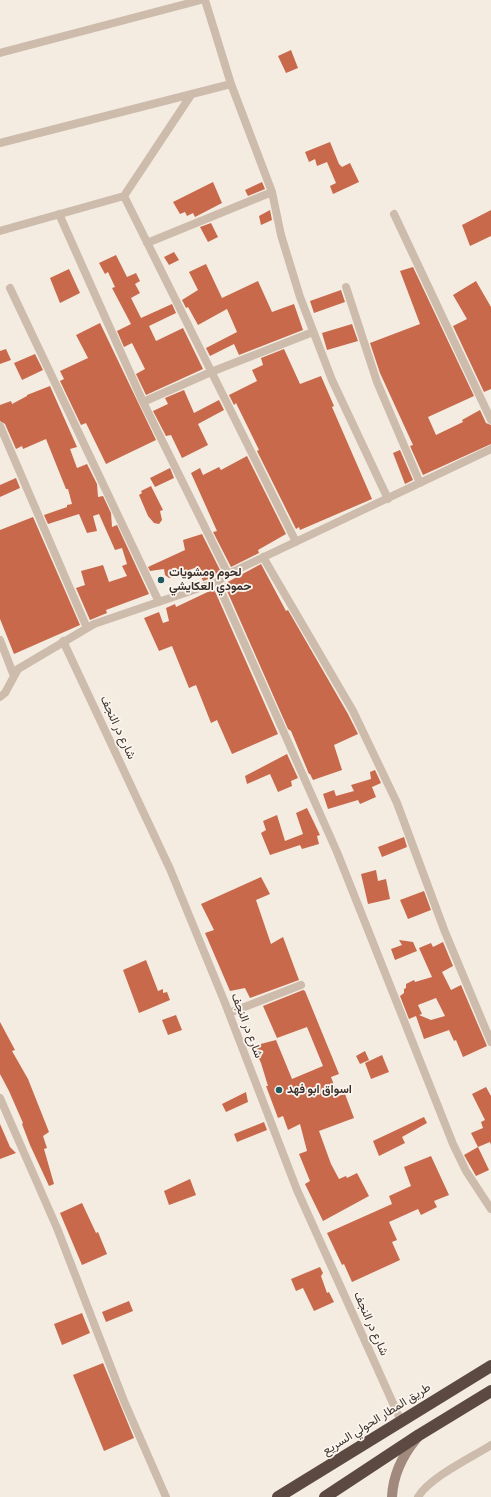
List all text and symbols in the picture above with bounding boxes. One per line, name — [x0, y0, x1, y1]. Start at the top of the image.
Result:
place label: لحوم ومشويات حمودي العكايشي — [169, 566, 251, 594]
marker: لحوم ومشويات حمودي العكايشي — [156, 575, 166, 585]
street label: شارع در النجف — [96, 694, 138, 762]
street label: شارع در النجف — [227, 991, 265, 1061]
place label: اسواق ابو فهد — [287, 1083, 352, 1097]
marker: اسواق ابو فهد — [274, 1085, 284, 1095]
street label: شارع در النجف — [350, 1290, 390, 1358]
street label: طريق المطار الحولي السريع — [320, 1381, 434, 1459]

